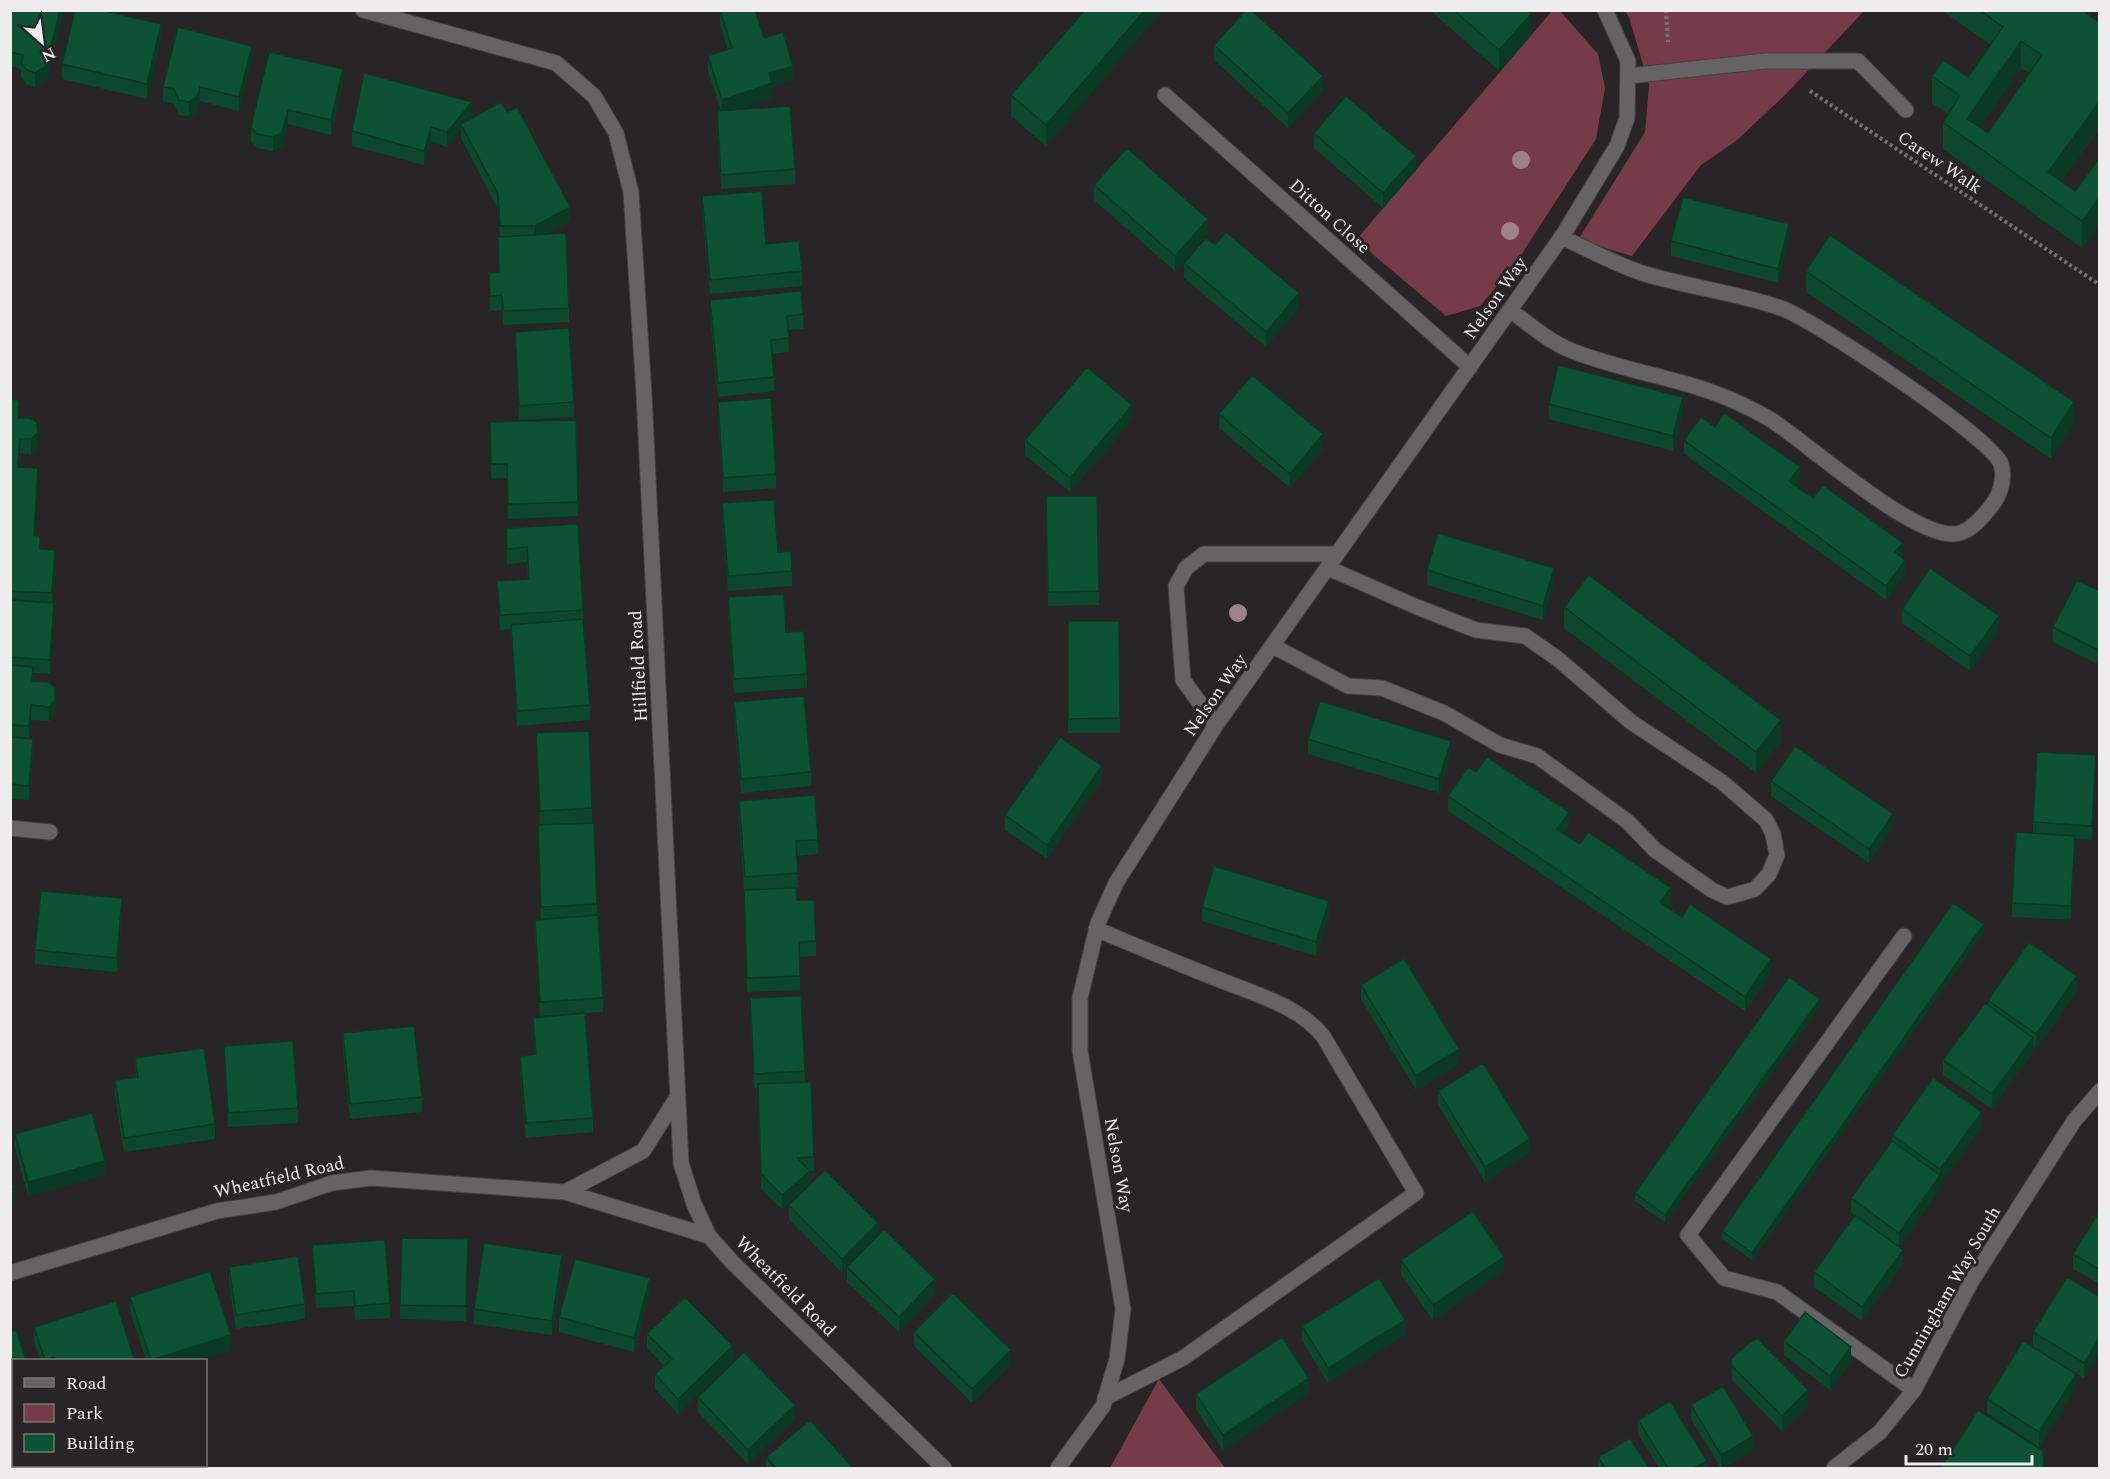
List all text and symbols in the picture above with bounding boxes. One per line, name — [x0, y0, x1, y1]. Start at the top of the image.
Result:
north arrow — [12, 12, 72, 72]
text: N — [37, 41, 60, 68]
street label: Carew Walk — [1892, 124, 1988, 201]
street label: Ditton Close — [1283, 172, 1376, 260]
street label: Nelson Way — [1457, 250, 1535, 345]
street label: Hillfield Road — [622, 609, 655, 722]
street label: Nelson Way — [1177, 647, 1255, 742]
street label: Nelson Way — [1097, 1116, 1140, 1216]
street label: Wheatfield Road — [211, 1149, 347, 1206]
street label: Cunningham Way South — [1887, 1201, 2008, 1383]
street label: Wheatfield Road — [729, 1230, 842, 1343]
legend — [12, 1359, 207, 1467]
text: Road — [66, 1370, 107, 1397]
text: Park — [66, 1400, 103, 1427]
scale bar — [1906, 1428, 2032, 1466]
text: Building — [66, 1430, 135, 1457]
text: 20 m — [1915, 1436, 1953, 1463]

